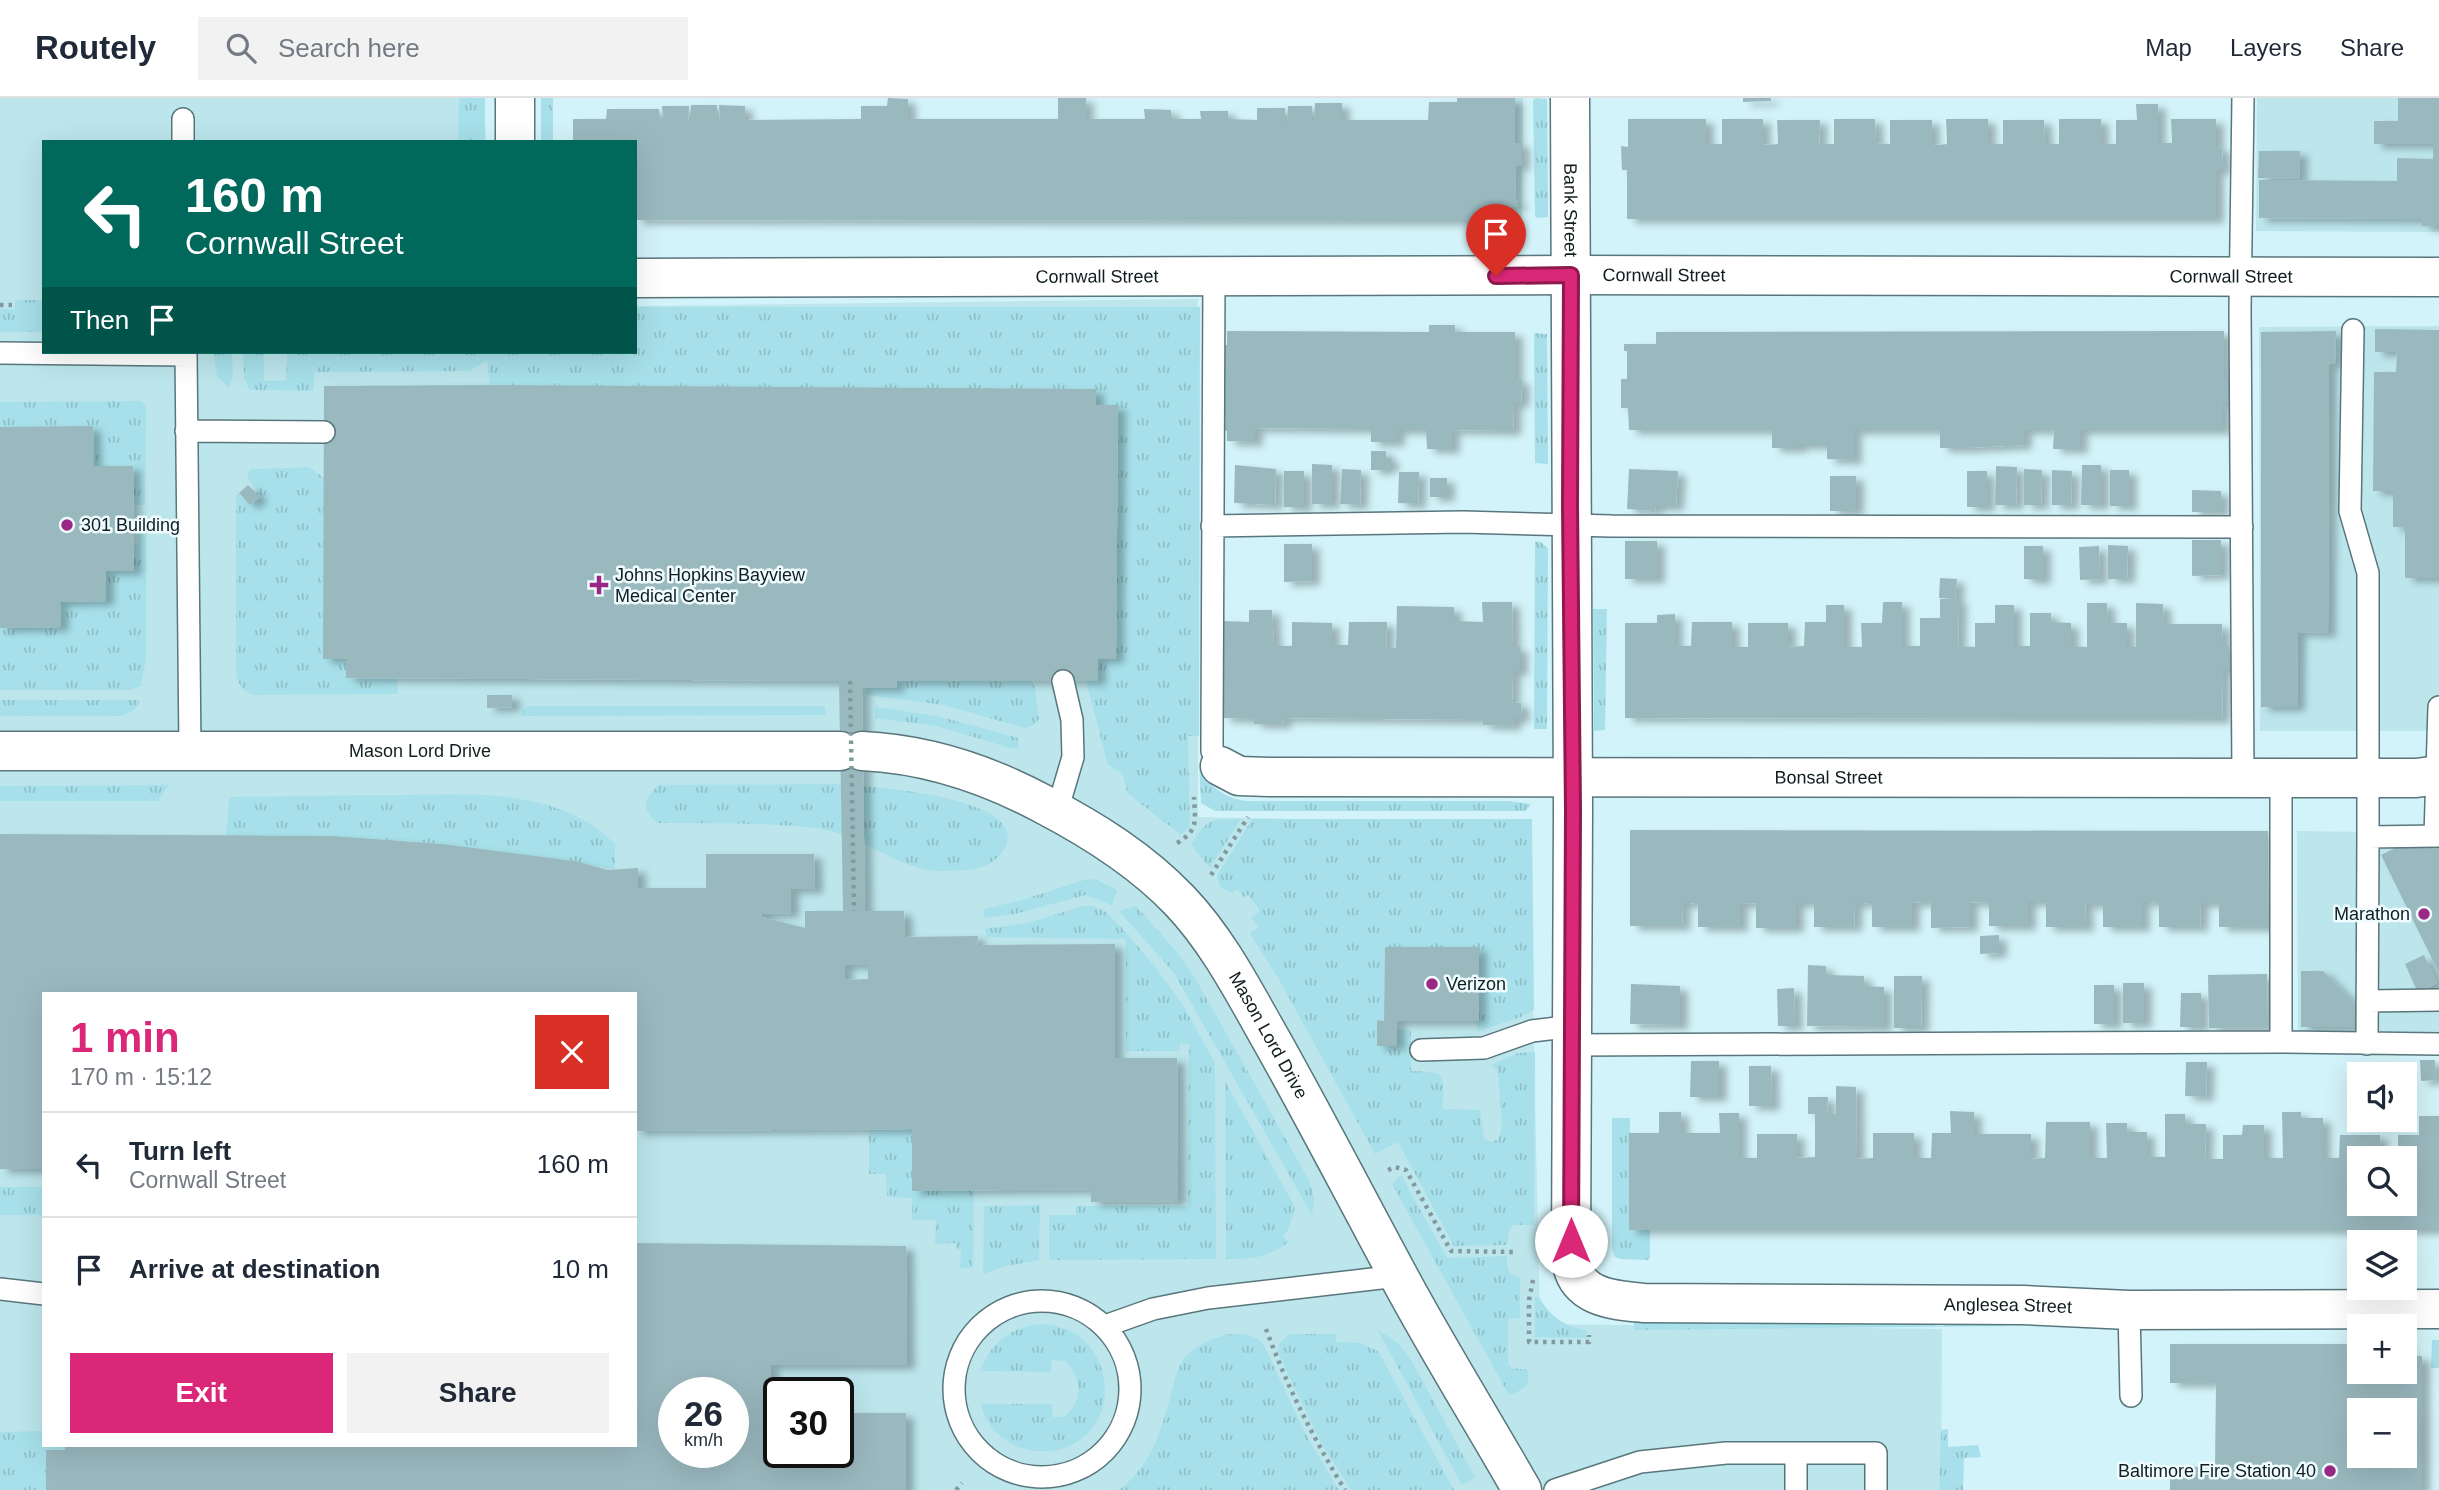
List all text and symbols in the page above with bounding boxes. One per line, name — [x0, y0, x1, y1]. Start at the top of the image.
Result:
search box — [198, 17, 688, 80]
text: Routely — [35, 29, 156, 66]
icon: search — [222, 29, 260, 67]
text: Search here — [278, 33, 420, 63]
text: Map — [2145, 34, 2192, 61]
text: Layers — [2230, 34, 2302, 61]
text: Share — [2340, 34, 2404, 61]
street label: Bank Street — [1560, 163, 1581, 257]
icon: left — [70, 168, 161, 259]
text: 160 m — [185, 168, 324, 222]
pin — [1466, 204, 1526, 276]
icon: arrive — [1477, 215, 1515, 253]
text: Cornwall Street — [185, 225, 404, 261]
street label: Cornwall Street — [1602, 265, 1726, 285]
street label: Cornwall Street — [1035, 266, 1159, 287]
street label: Cornwall Street — [2169, 266, 2293, 287]
icon: arrive — [143, 301, 181, 339]
text: Then — [70, 305, 129, 335]
place label: 301 Building — [81, 515, 180, 535]
marker: 301 Building — [59, 517, 75, 533]
place label: Johns Hopkins Bayview Medical Center — [615, 565, 806, 606]
marker: Johns Hopkins Bayview Medical Center — [589, 575, 609, 595]
street label: Mason Lord Drive — [349, 741, 491, 761]
street label: Bonsal Street — [1774, 767, 1883, 788]
place label: Marathon — [2334, 904, 2410, 924]
marker: Marathon — [2416, 906, 2432, 922]
street label: Mason Lord Drive — [1225, 968, 1312, 1102]
place label: Verizon — [1446, 974, 1506, 994]
marker: Verizon — [1424, 976, 1440, 992]
text: 1 min — [70, 1014, 180, 1061]
button: close — [535, 1015, 609, 1089]
map controls — [2347, 1062, 2417, 1468]
button: sound — [2347, 1062, 2417, 1132]
text: 170 m · 15:12 — [70, 1064, 212, 1090]
text: Turn left — [129, 1136, 231, 1166]
icon: left — [70, 1146, 108, 1184]
button: search — [2347, 1146, 2417, 1216]
text: 160 m — [537, 1149, 609, 1179]
text: Cornwall Street — [129, 1167, 286, 1193]
position arrow — [1534, 1204, 1608, 1278]
button: layers — [2347, 1230, 2417, 1300]
icon: arrive — [70, 1251, 108, 1289]
text: Arrive at destination — [129, 1254, 380, 1284]
text: 10 m — [551, 1254, 609, 1284]
street label: Anglesea Street — [1944, 1295, 2072, 1317]
button: + — [2347, 1314, 2417, 1384]
button: Exit — [70, 1353, 333, 1433]
button: Share — [347, 1353, 609, 1433]
speed limit sign: 30 — [763, 1377, 854, 1468]
text: 26 — [684, 1394, 723, 1433]
button: − — [2347, 1398, 2417, 1468]
text: km/h — [684, 1430, 723, 1450]
place label: Baltimore Fire Station 40 — [2118, 1461, 2316, 1481]
marker: Baltimore Fire Station 40 — [2322, 1463, 2338, 1479]

